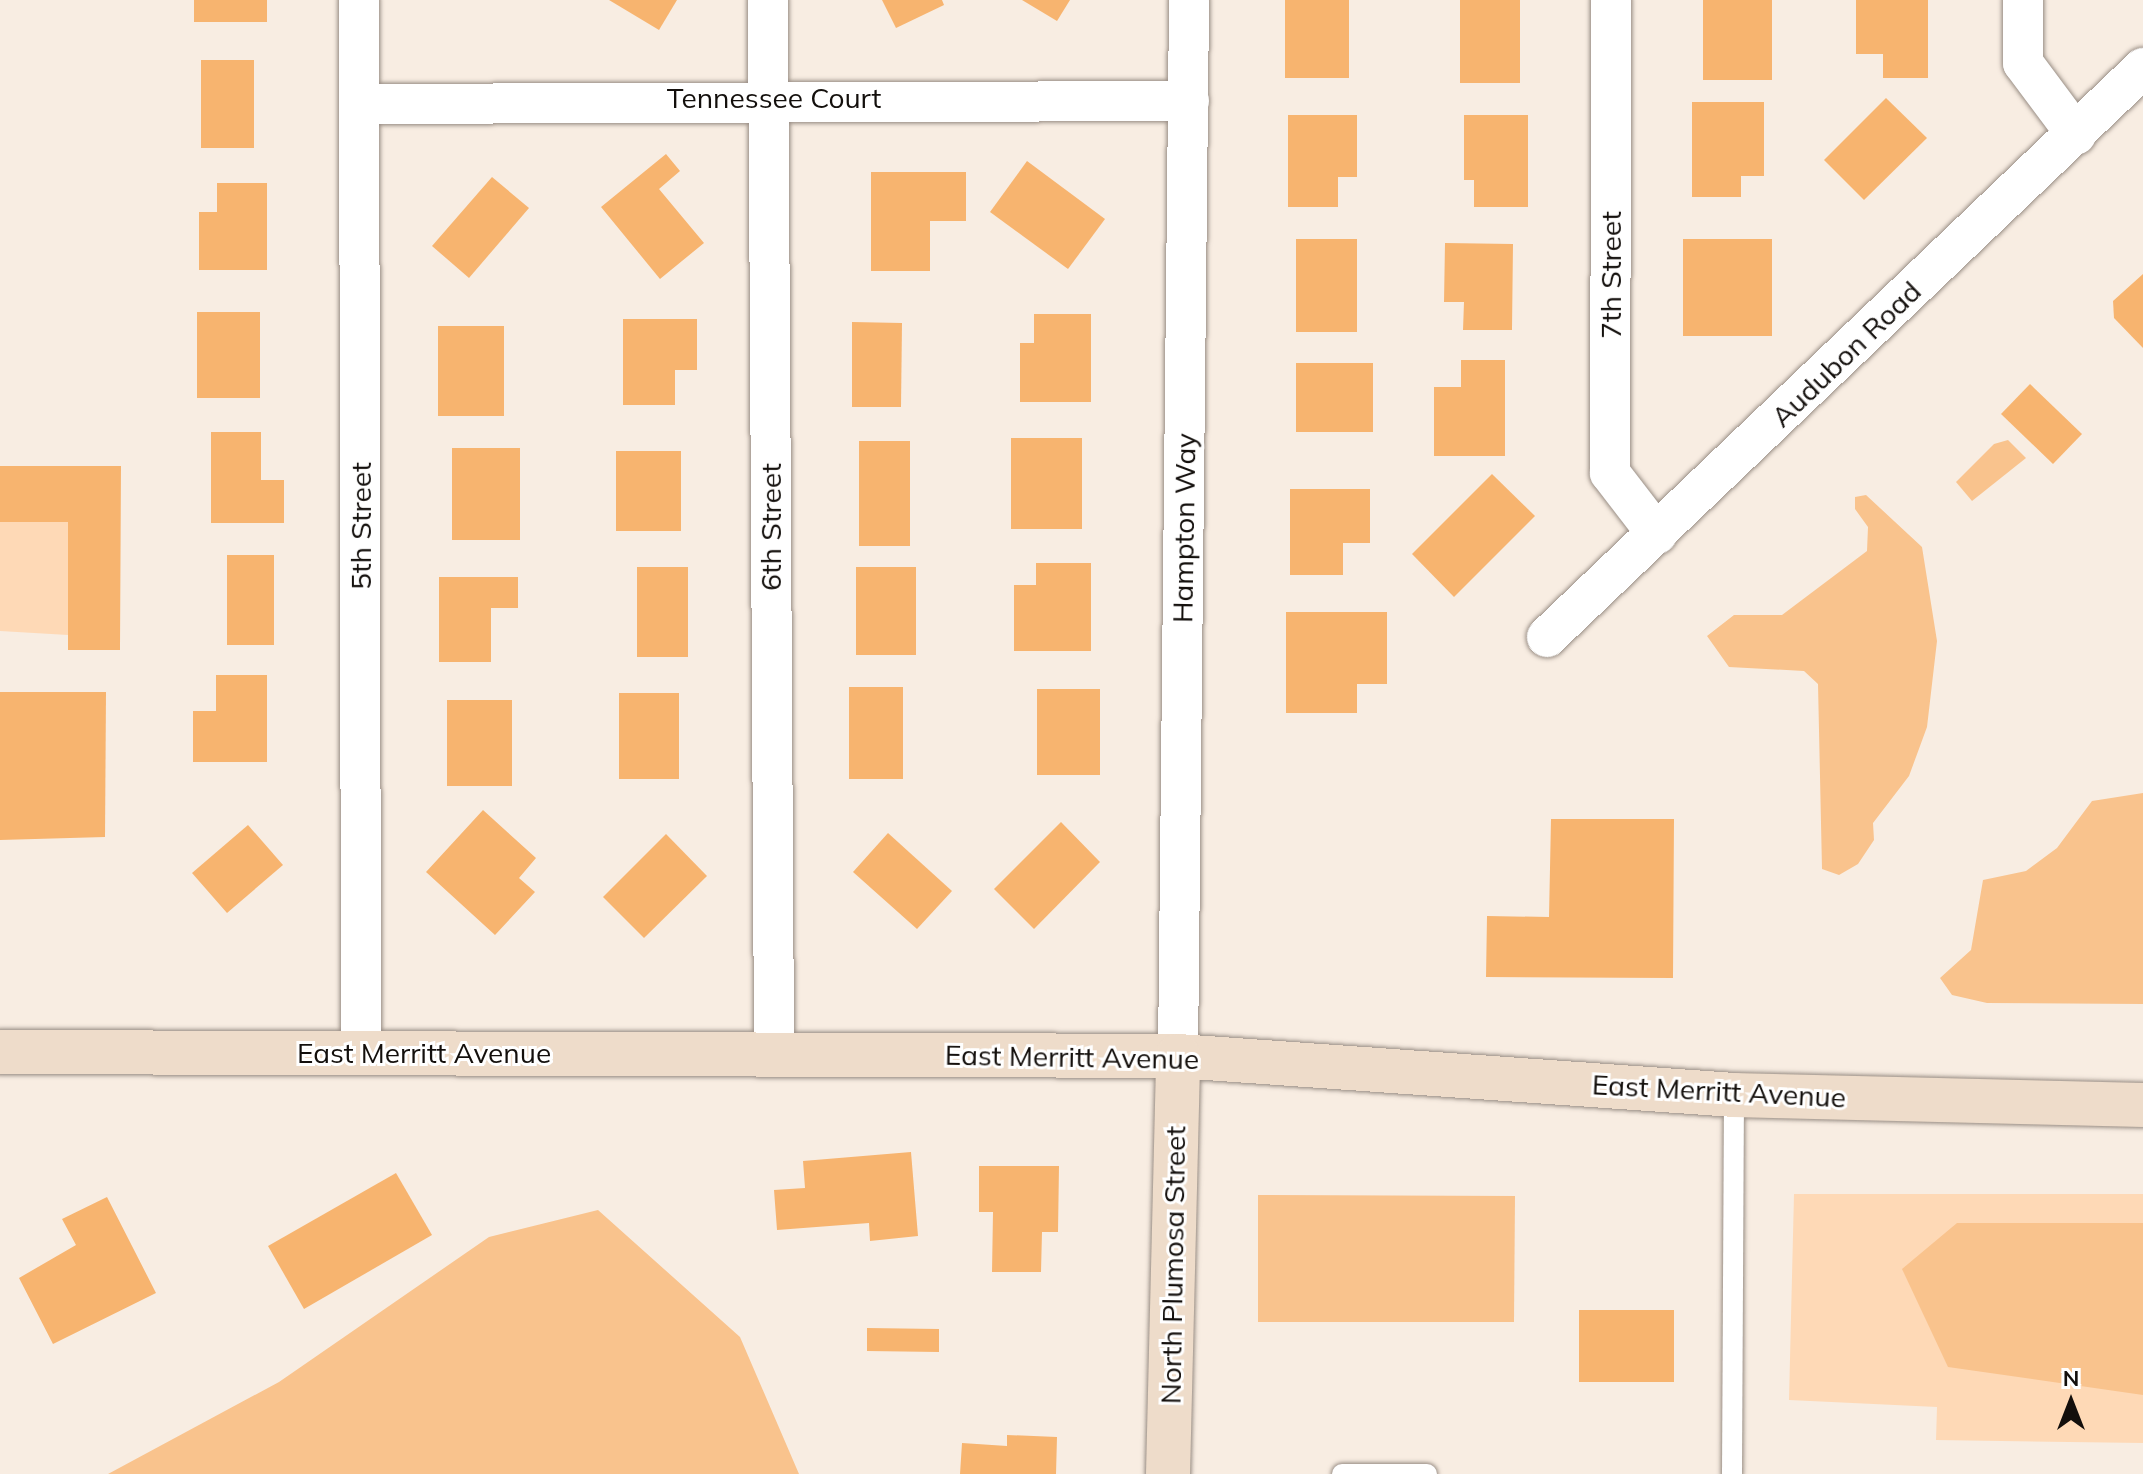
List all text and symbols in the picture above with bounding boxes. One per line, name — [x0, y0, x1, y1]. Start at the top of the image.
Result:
street label: Tennessee Court — [667, 81, 881, 115]
street label: 7th Street — [1594, 211, 1628, 339]
street label: Audubon Road — [1764, 274, 1928, 434]
street label: Hampton Way — [1166, 433, 1202, 623]
street label: 5th Street — [344, 462, 378, 590]
street label: 6th Street — [754, 463, 788, 591]
street label: East Merritt Avenue — [297, 1036, 551, 1070]
street label: East Merritt Avenue — [945, 1038, 1199, 1076]
street label: East Merritt Avenue — [1591, 1068, 1847, 1114]
street label: North Plumosa Street — [1154, 1126, 1192, 1404]
north arrow — [2031, 1362, 2111, 1442]
text: N — [2063, 1364, 2079, 1392]

